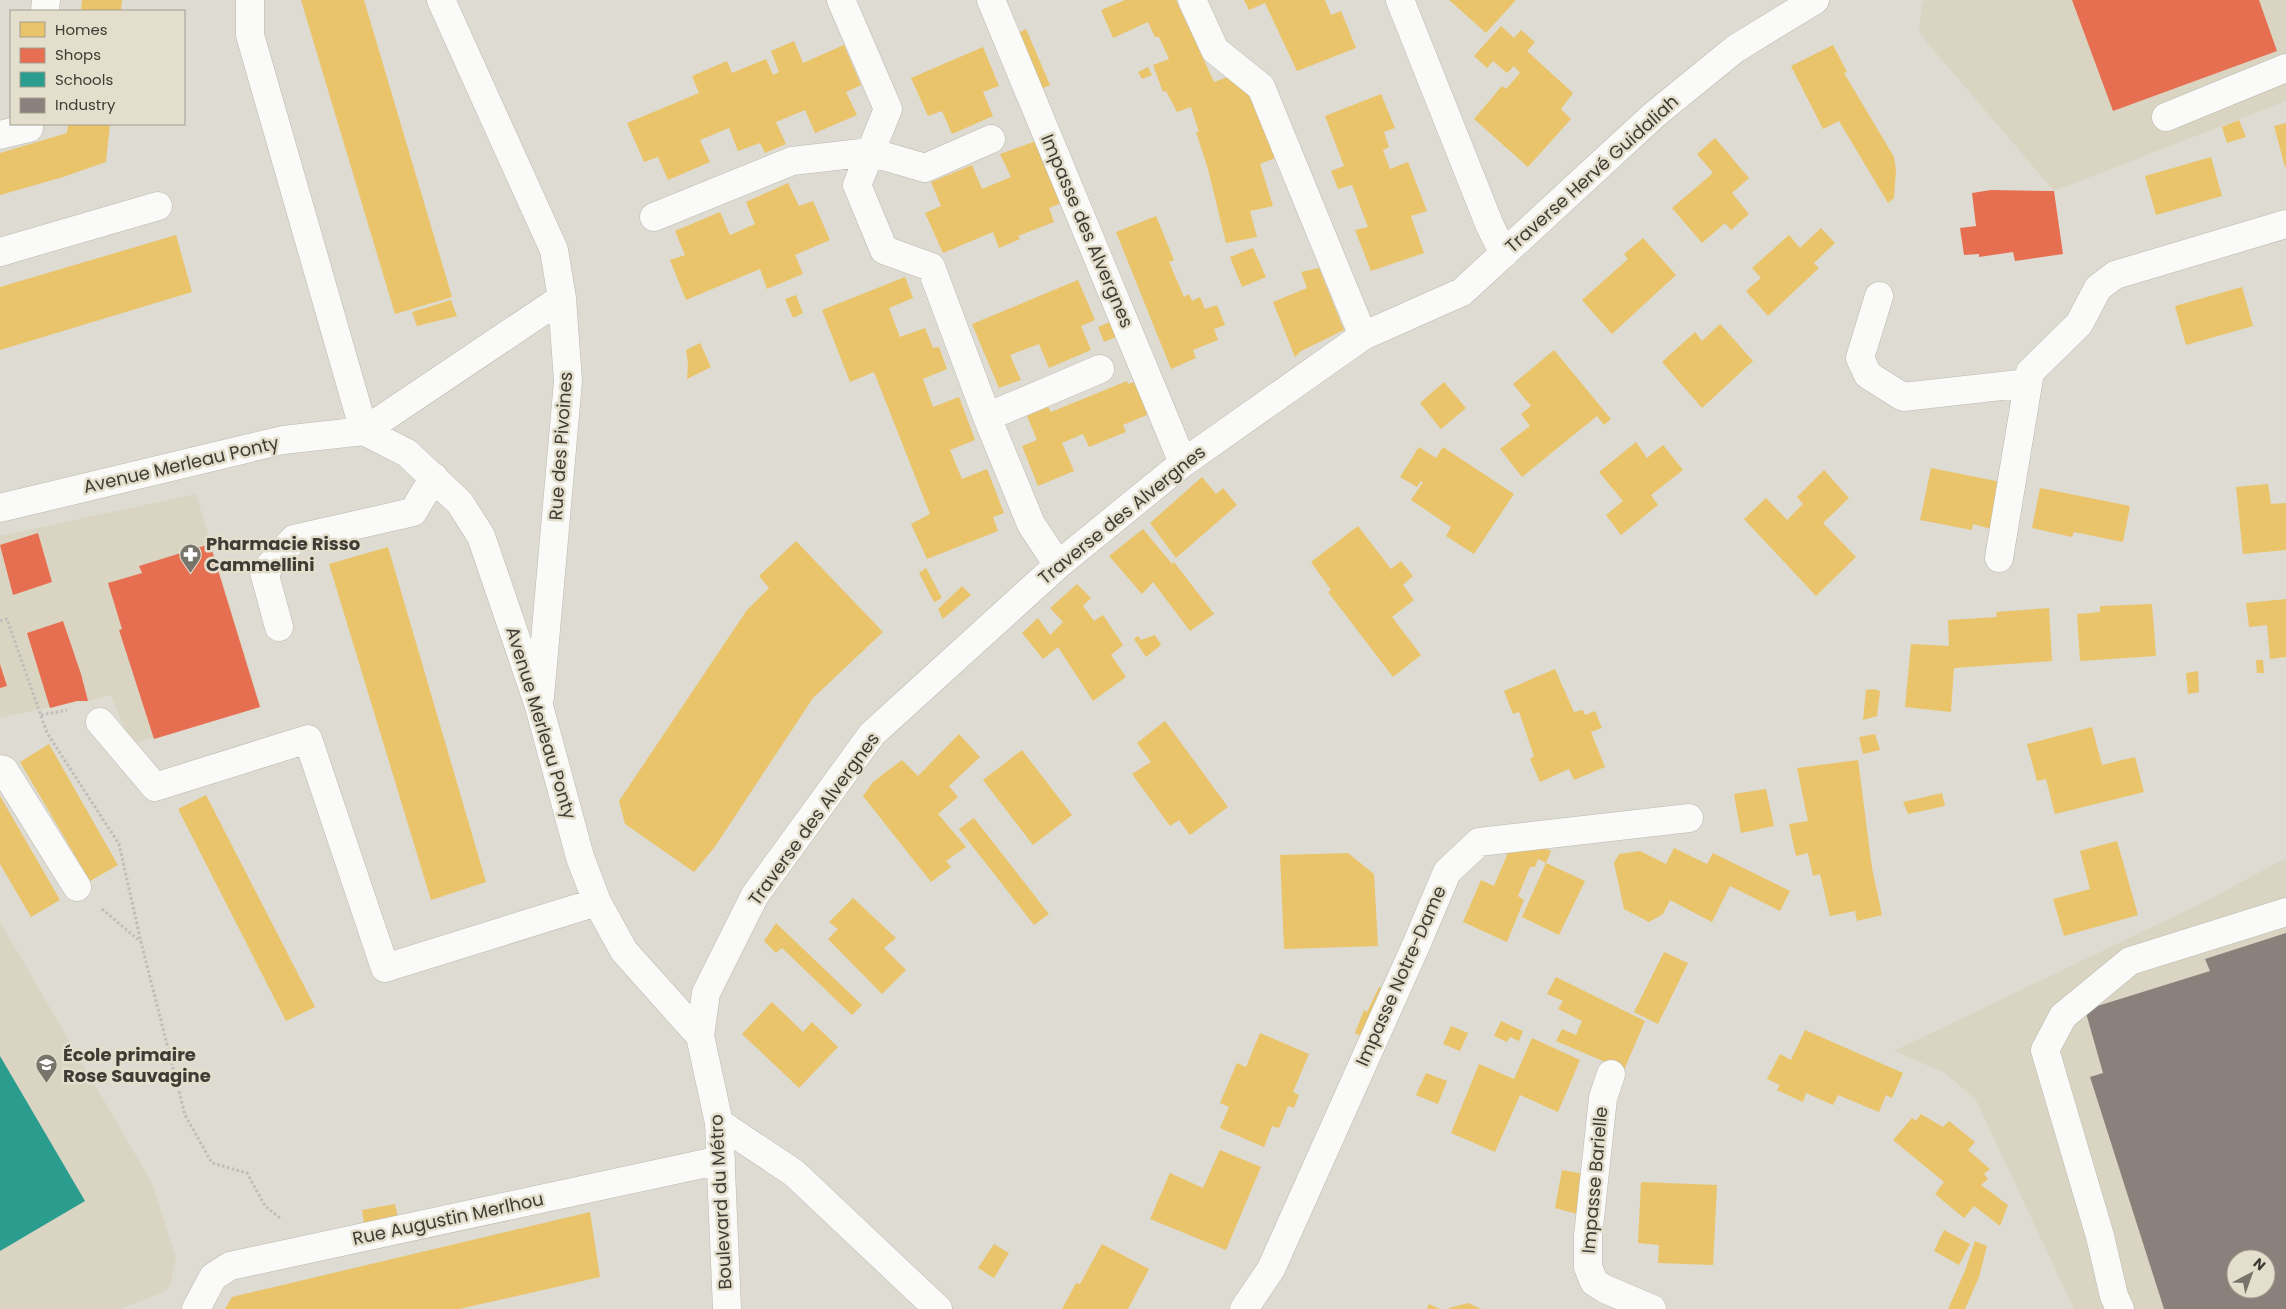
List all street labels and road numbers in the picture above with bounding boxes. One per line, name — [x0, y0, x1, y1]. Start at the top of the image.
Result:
street label: Traverse Hervé Guidaliah — [1500, 89, 1684, 258]
street label: Impasse des Alvergnes — [1035, 130, 1140, 332]
street label: Rue des Pivoines — [543, 371, 578, 521]
street label: Avenue Merleau Ponty — [81, 430, 281, 499]
street label: Traverse des Alvergnes — [1033, 439, 1210, 590]
street label: Avenue Merleau Ponty — [500, 624, 583, 822]
street label: Traverse des Alvergnes — [742, 727, 885, 910]
street label: Impasse Notre-Dame — [1349, 882, 1452, 1070]
street label: Impasse Barielle — [1576, 1105, 1613, 1255]
street label: Boulevard du Métro — [703, 1114, 738, 1290]
street label: Rue Augustin Merlhou — [350, 1186, 546, 1251]

